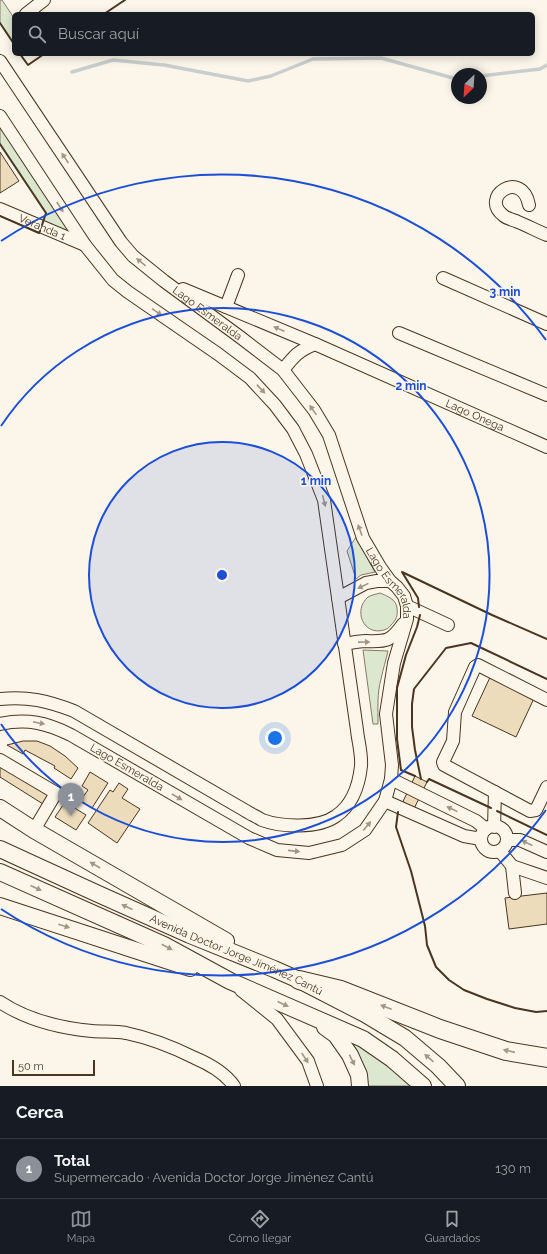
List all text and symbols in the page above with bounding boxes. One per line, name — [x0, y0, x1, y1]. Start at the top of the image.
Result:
search box — [12, 12, 535, 56]
icon: search — [26, 23, 48, 45]
text: Buscar aquí — [58, 25, 139, 43]
north arrow — [451, 68, 487, 104]
one-way arrow — [61, 152, 69, 163]
one-way arrow — [56, 202, 64, 212]
street label: Veranda 1 — [17, 212, 68, 243]
one-way arrow — [135, 258, 146, 267]
street label: Lago Esmeralda — [170, 284, 244, 343]
text: 3 min — [489, 285, 521, 299]
one-way arrow — [152, 308, 162, 316]
one-way arrow — [274, 326, 285, 332]
text: 2 min — [395, 379, 427, 393]
one-way arrow — [256, 384, 265, 395]
street label: Lago Onega — [444, 397, 506, 434]
one-way arrow — [309, 404, 317, 415]
text: 1 min — [301, 474, 331, 488]
one-way arrow — [321, 495, 327, 507]
one-way arrow — [356, 524, 362, 536]
street label: Lago Esmeralda — [363, 545, 413, 619]
centre of rings — [215, 568, 229, 582]
one-way arrow — [357, 583, 369, 589]
one-way arrow — [358, 639, 371, 645]
one-way arrow — [32, 720, 45, 726]
your location — [265, 728, 285, 748]
street label: Lago Esmeralda — [88, 741, 166, 794]
pin: 1 — [58, 783, 84, 816]
one-way arrow — [172, 793, 183, 800]
one-way arrow — [447, 806, 458, 813]
one-way arrow — [362, 821, 371, 832]
one-way arrow — [522, 840, 533, 846]
one-way arrow — [288, 848, 300, 855]
one-way arrow — [89, 861, 101, 868]
one-way arrow — [30, 885, 41, 891]
one-way arrow — [121, 904, 132, 910]
street label: Avenida Doctor Jorge Jiménez Cantú — [148, 912, 325, 998]
one-way arrow — [58, 923, 70, 929]
one-way arrow — [161, 944, 173, 950]
one-way arrow — [278, 1002, 290, 1008]
one-way arrow — [380, 1004, 392, 1010]
one-way arrow — [503, 1047, 515, 1053]
one-way arrow — [301, 1053, 309, 1063]
one-way arrow — [349, 1054, 355, 1066]
one-way arrow — [424, 1054, 435, 1063]
scale bar — [12, 1058, 95, 1077]
text: 50 m — [18, 1060, 44, 1073]
text: Cerca — [16, 1102, 64, 1122]
text: Total — [54, 1152, 90, 1170]
text: 1 — [26, 1161, 32, 1176]
text: 130 m — [495, 1161, 531, 1176]
text: Supermercado · Avenida Doctor Jorge Jiménez Cantú — [54, 1170, 373, 1185]
tab: Mapa — [67, 1208, 95, 1245]
tab: Cómo llegar — [229, 1208, 291, 1245]
tab: Guardados — [425, 1208, 480, 1245]

